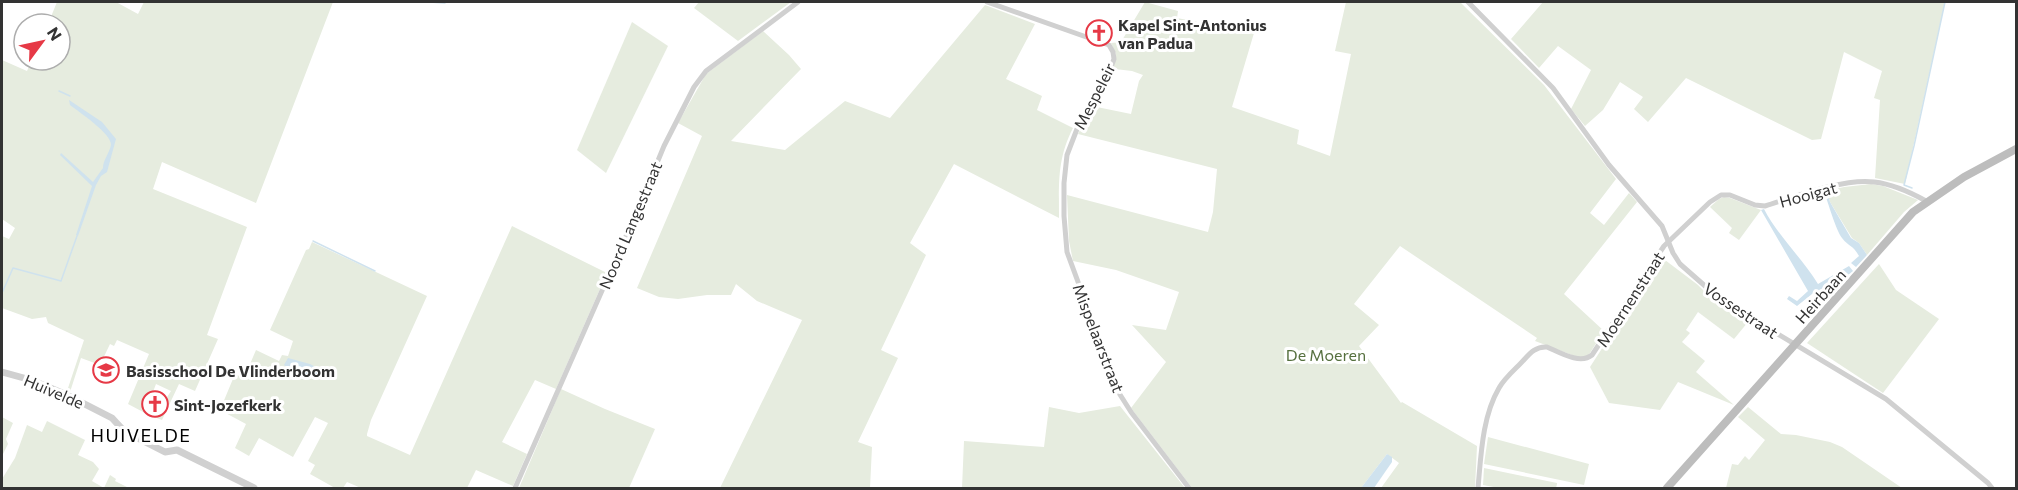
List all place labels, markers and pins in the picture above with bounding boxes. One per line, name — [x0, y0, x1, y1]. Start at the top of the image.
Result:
place label: Kapel Sint-Antonius van Padua — [1118, 15, 1267, 52]
church icon: Kapel Sint-Antonius van Padua — [1084, 18, 1114, 48]
school or university icon: Basisschool De Vlinderboom — [91, 355, 121, 385]
place label: Basisschool De Vlinderboom — [126, 361, 335, 380]
church icon: Sint-Jozefkerk — [140, 389, 170, 419]
place label: Sint-Jozefkerk — [174, 395, 282, 414]

